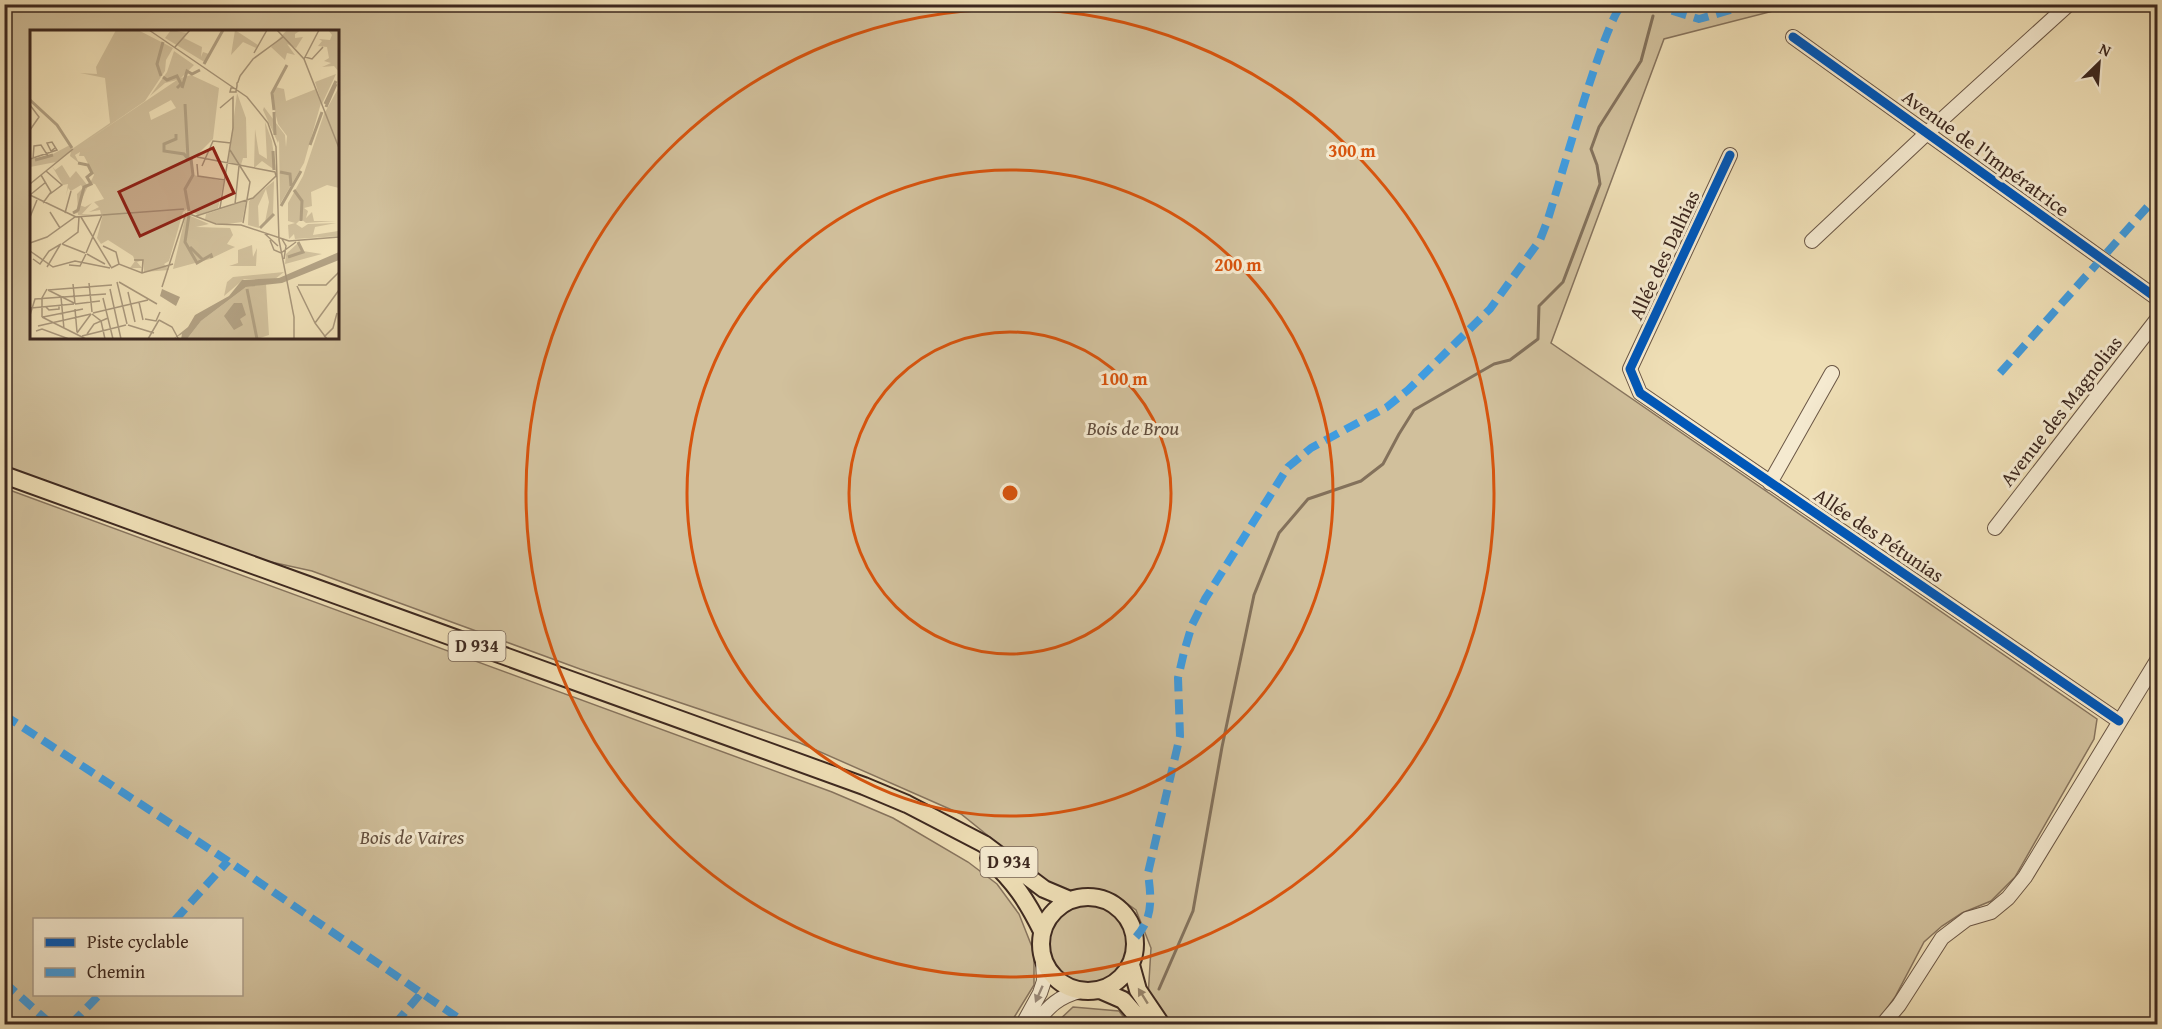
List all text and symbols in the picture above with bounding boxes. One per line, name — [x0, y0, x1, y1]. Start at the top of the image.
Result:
inset map — [30, 30, 339, 339]
north arrow — [2069, 33, 2129, 93]
text: N — [2095, 36, 2116, 63]
street label: Avenue de l'Impératrice — [1897, 82, 2076, 223]
text: 300 m — [1328, 137, 1376, 164]
street label: Allée des Dalhias — [1621, 185, 1706, 325]
text: 200 m — [1214, 251, 1262, 278]
street label: Avenue des Magnolias — [1993, 329, 2129, 492]
text: 100 m — [1100, 365, 1148, 392]
park label: Bois de Brou — [1086, 413, 1179, 442]
street label: Allée des Pétunias — [1808, 480, 1950, 589]
centre of rings — [1000, 483, 1020, 503]
road number: D 934 — [448, 631, 506, 661]
park label: Bois de Vaires — [359, 822, 465, 851]
road number: D 934 — [980, 847, 1038, 877]
legend — [33, 918, 243, 996]
text: Piste cyclable — [87, 928, 189, 955]
text: Chemin — [87, 958, 145, 985]
one-way arrow — [1034, 985, 1043, 1003]
one-way arrow — [1137, 988, 1148, 1005]

